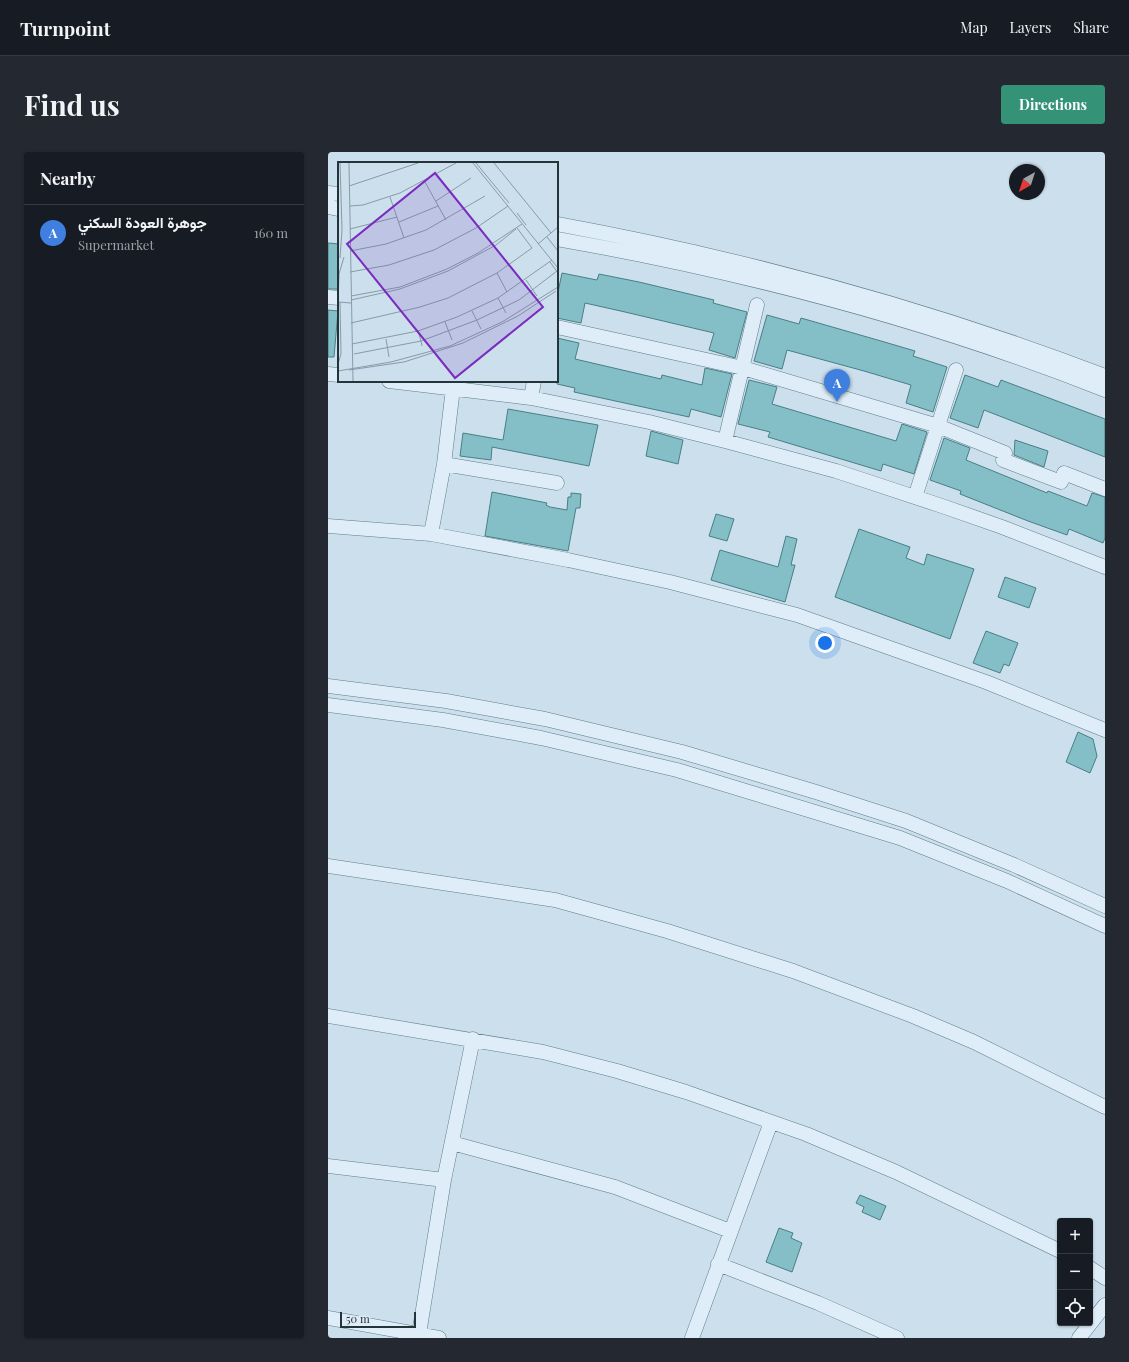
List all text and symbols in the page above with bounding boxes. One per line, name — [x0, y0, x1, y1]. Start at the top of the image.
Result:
text: Turnpoint — [20, 15, 110, 41]
text: Map — [960, 18, 988, 37]
text: Layers — [1010, 18, 1051, 37]
text: Share — [1073, 18, 1109, 37]
button: Directions — [1001, 85, 1105, 124]
text: Find us — [24, 86, 120, 123]
inset map — [338, 162, 558, 382]
north arrow — [1009, 164, 1045, 200]
text: Nearby — [40, 167, 95, 189]
text: جوهرة العودة السكني — [78, 212, 207, 232]
text: A — [49, 224, 57, 241]
text: 160 m — [254, 224, 288, 241]
text: Supermarket — [78, 236, 154, 253]
pin: A — [824, 369, 850, 402]
your location — [815, 633, 835, 653]
map controls — [1057, 1218, 1093, 1326]
button: + — [1057, 1218, 1093, 1254]
button: − — [1057, 1254, 1093, 1290]
button: locate — [1057, 1290, 1093, 1326]
scale bar — [340, 1310, 416, 1329]
text: 50 m — [346, 1311, 370, 1326]

